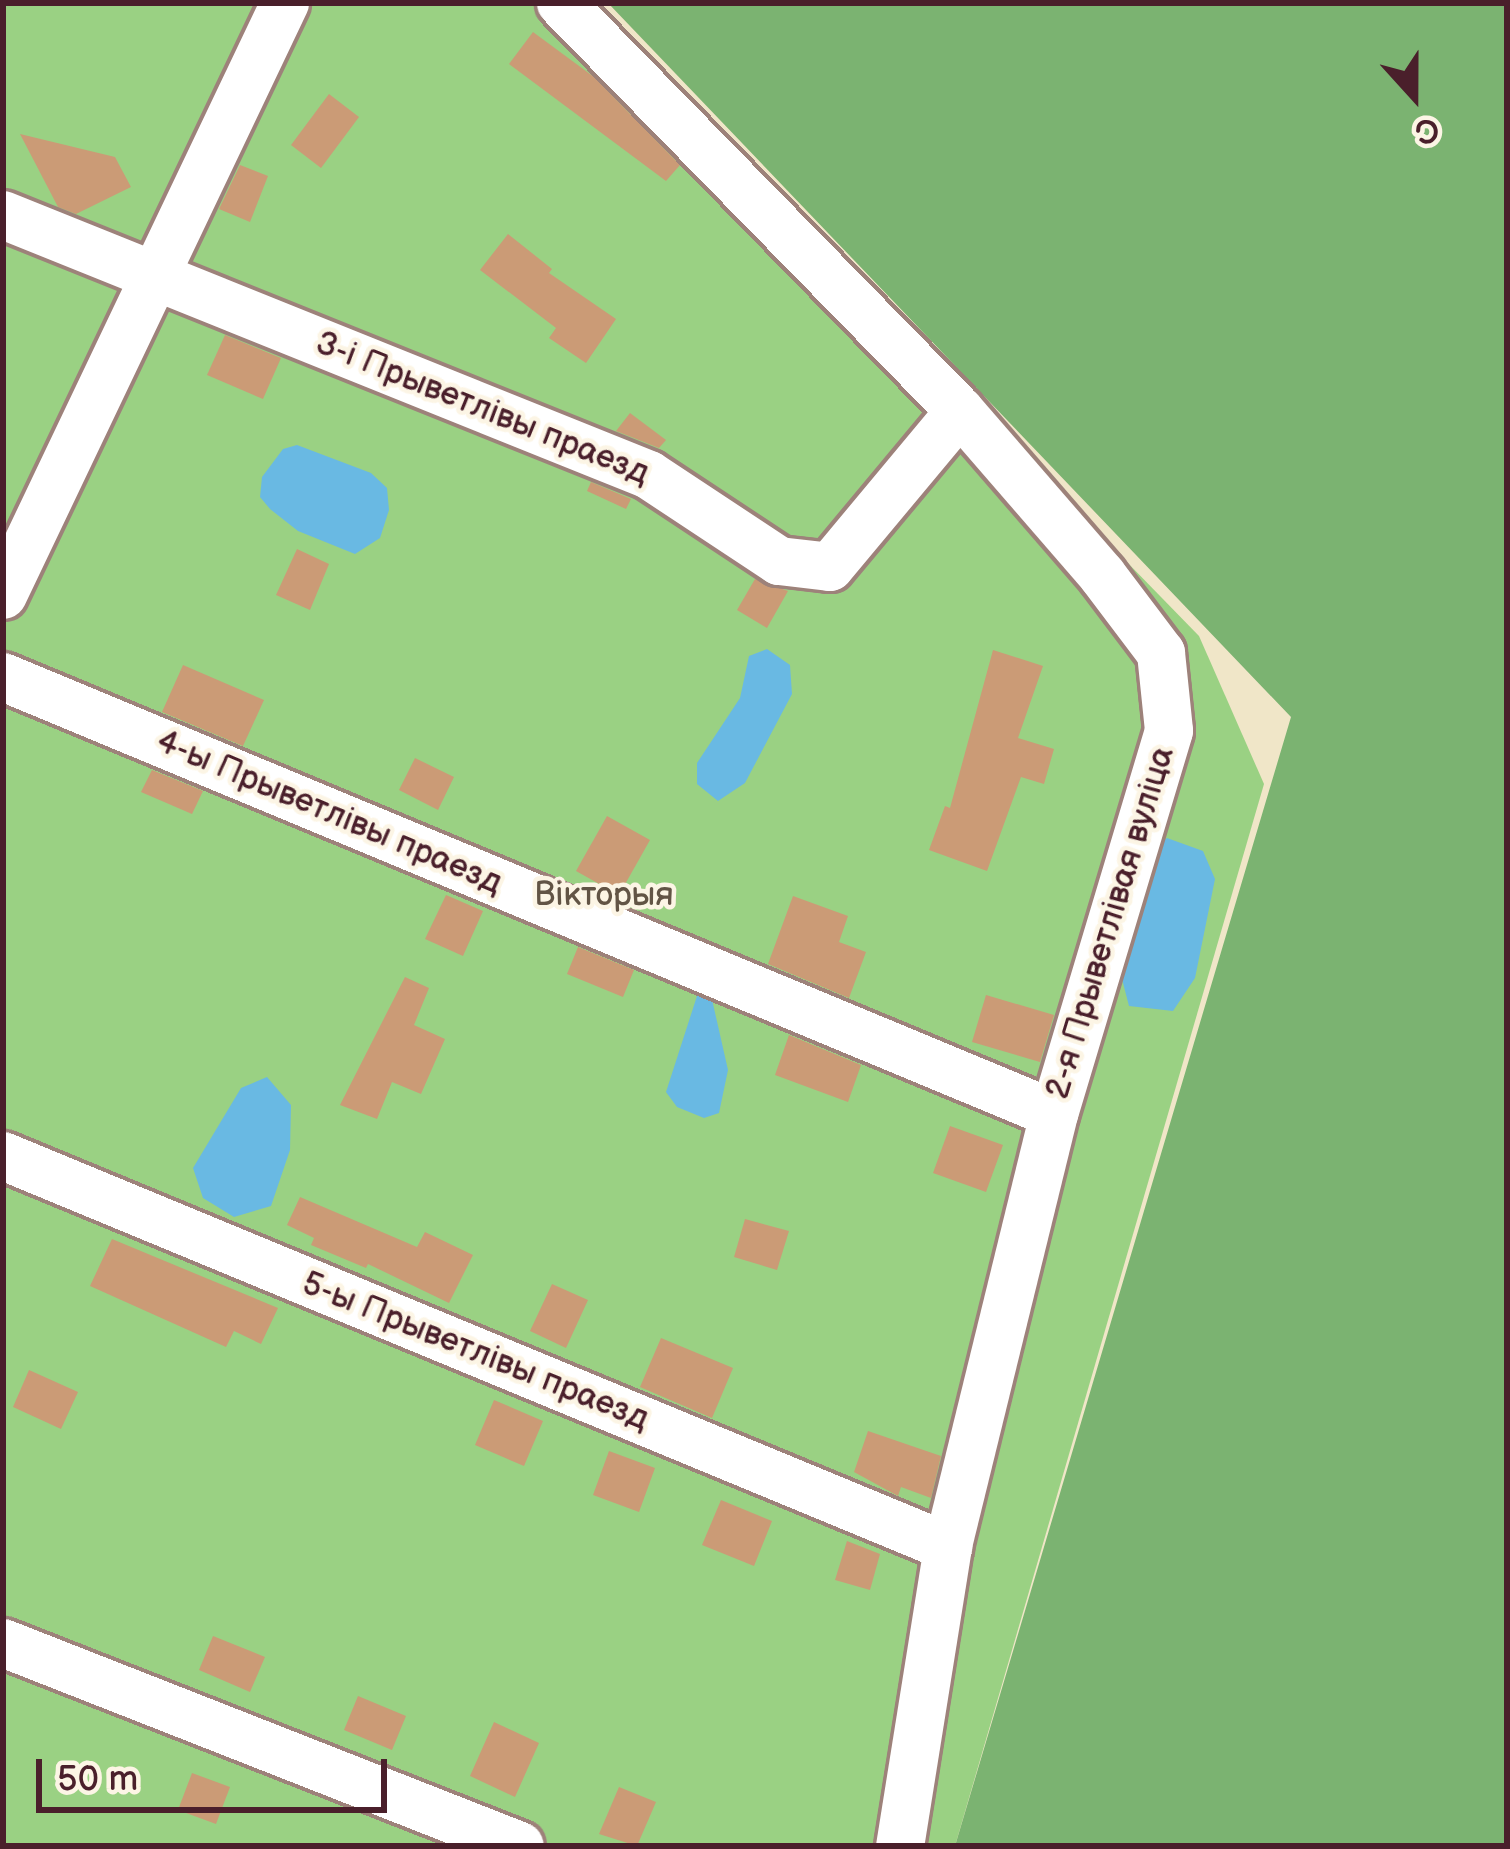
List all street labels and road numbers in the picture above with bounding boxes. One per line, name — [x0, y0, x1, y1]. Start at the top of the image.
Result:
street label: 3-і Прыветлівы праезд — [310, 324, 654, 494]
street label: 4-ы Прыветлівы праезд — [150, 722, 508, 904]
street label: 2-я Прыветлівая вуліца — [1039, 742, 1183, 1104]
street label: 5-ы Прыветлівы праезд — [296, 1264, 654, 1440]

